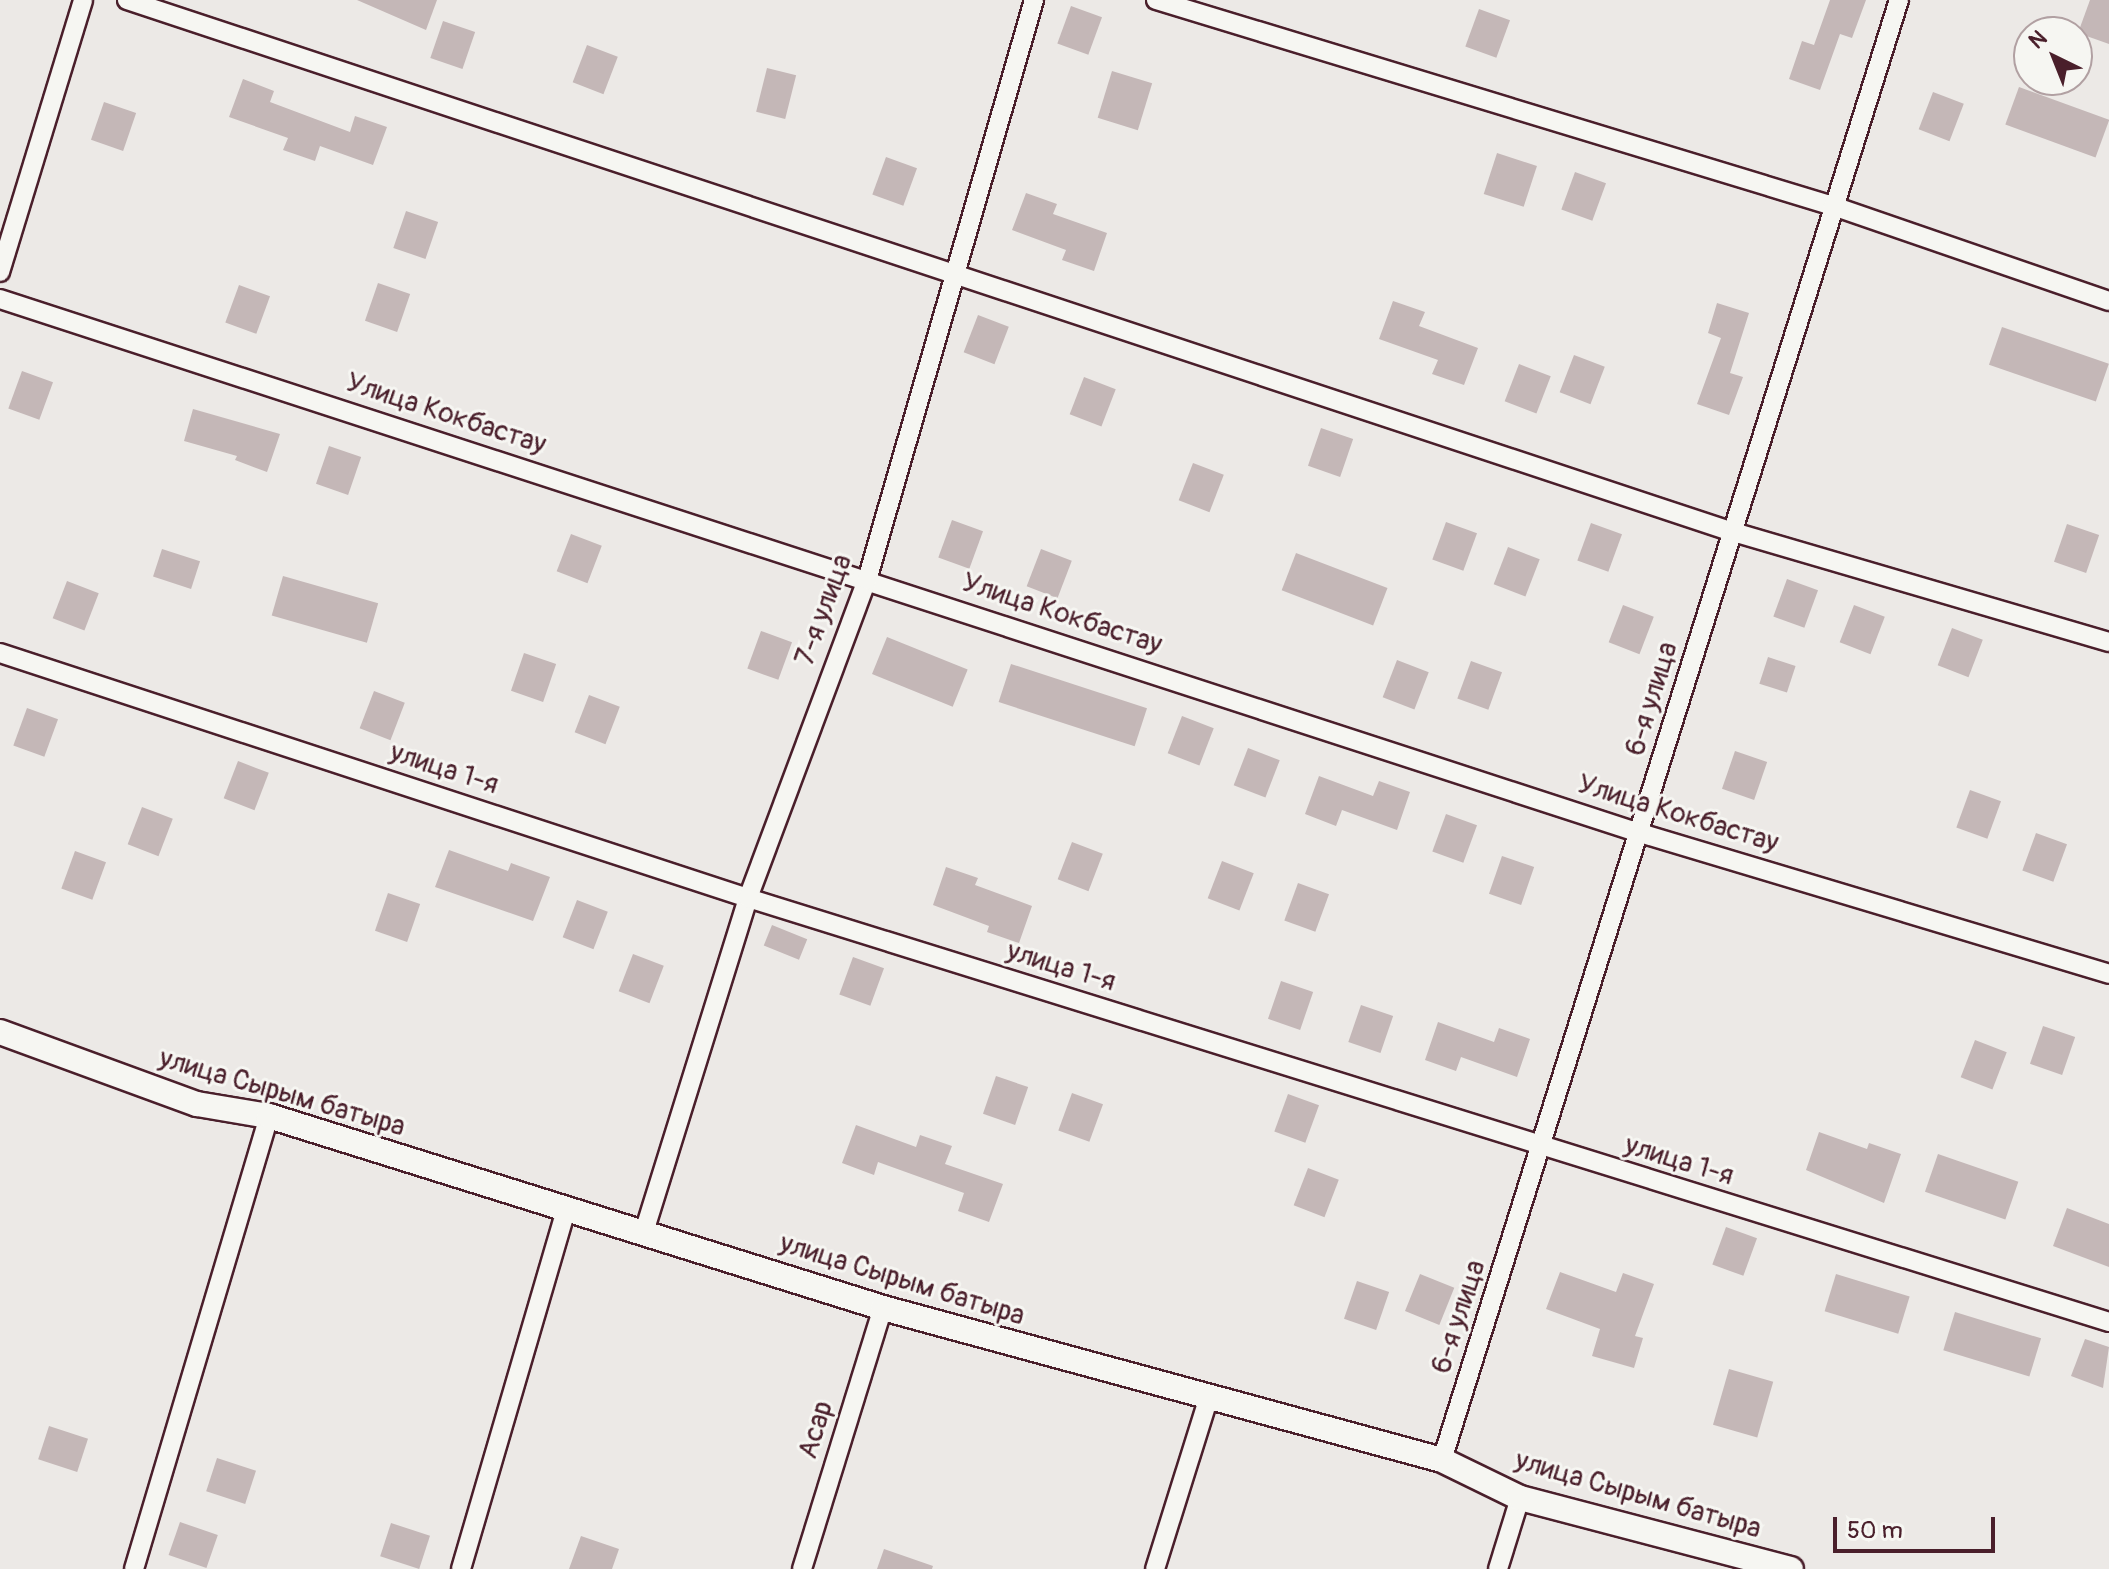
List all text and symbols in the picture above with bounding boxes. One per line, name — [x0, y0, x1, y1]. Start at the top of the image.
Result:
north arrow — [2013, 16, 2093, 96]
text: N — [2023, 25, 2053, 55]
street label: Улица Кокбастау — [342, 366, 550, 462]
street label: 7-я улица — [788, 550, 860, 670]
street label: Улица Кокбастау — [958, 566, 1166, 662]
street label: 6-я улица — [1619, 638, 1685, 760]
street label: улица 1-я — [386, 736, 502, 802]
street label: Улица Кокбастау — [1574, 768, 1782, 860]
street label: улица 1-я — [1003, 935, 1119, 999]
street label: улица Сырым батыра — [155, 1042, 409, 1144]
street label: улица 1-я — [1621, 1129, 1737, 1193]
street label: улица Сырым батыра — [776, 1227, 1028, 1333]
street label: 6-я улица — [1425, 1256, 1493, 1378]
street label: Асар — [791, 1397, 841, 1463]
street label: улица Сырым батыра — [1511, 1444, 1765, 1546]
scale bar — [1837, 1501, 1999, 1551]
text: 50 m — [1847, 1516, 1903, 1545]

